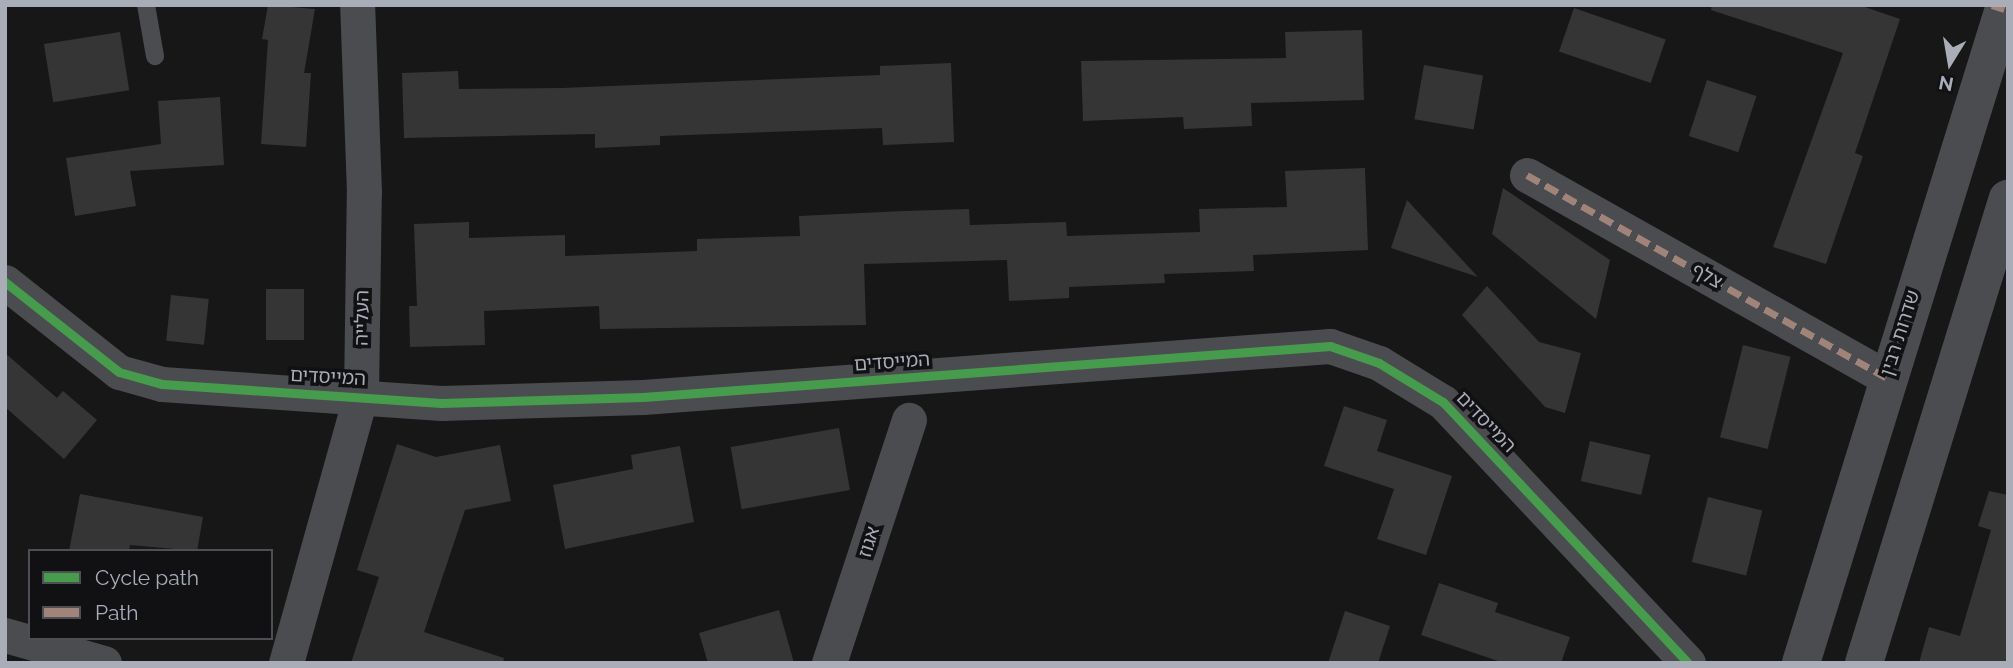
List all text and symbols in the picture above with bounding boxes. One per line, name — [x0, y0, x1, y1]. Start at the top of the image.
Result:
north arrow — [1915, 28, 1985, 98]
text: N — [1937, 71, 1955, 96]
street label: צלף — [1688, 258, 1726, 294]
street label: שדרות רבין — [1875, 287, 1925, 379]
street label: העלייה — [350, 290, 374, 346]
street label: המייסדים — [853, 348, 931, 376]
street label: המייסדים — [289, 364, 367, 390]
street label: המייסדים — [1451, 387, 1521, 457]
street label: אגוז — [853, 524, 885, 560]
legend — [28, 549, 273, 640]
text: Cycle path — [95, 565, 199, 590]
text: Path — [95, 600, 139, 625]

